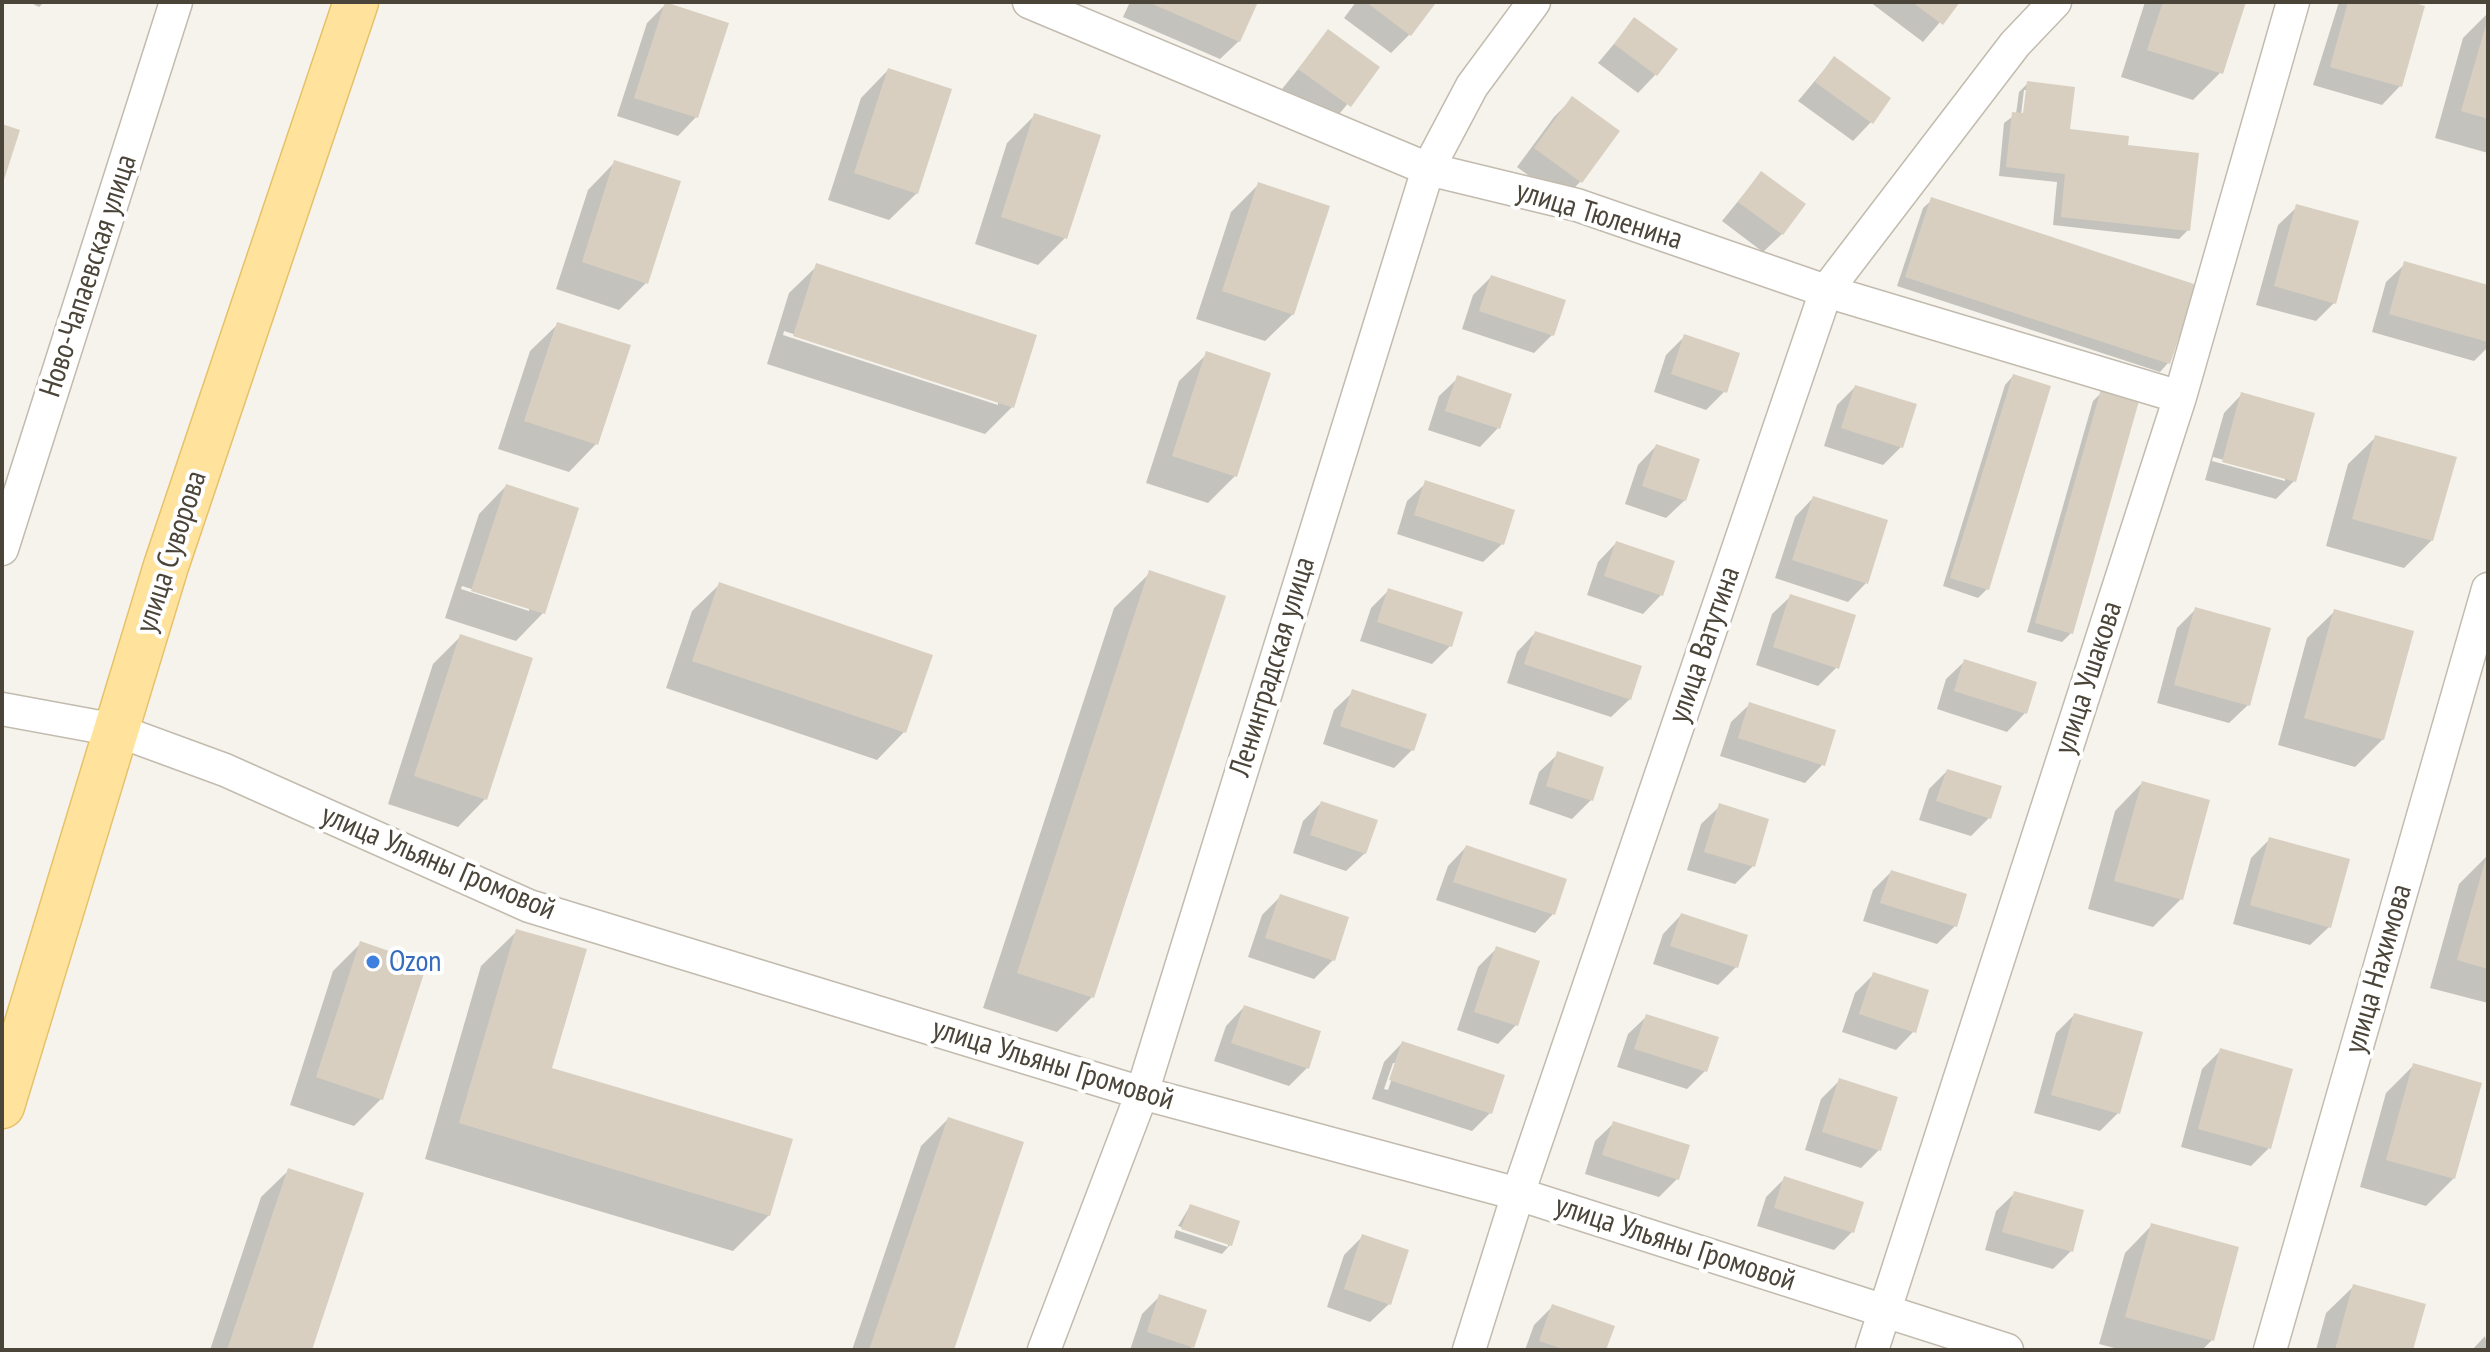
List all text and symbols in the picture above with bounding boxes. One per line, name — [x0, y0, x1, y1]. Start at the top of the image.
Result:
street label: Ново-Чапаевская улица — [33, 150, 145, 402]
street label: улица Тюленина — [1512, 174, 1686, 258]
street label: улица Суворова — [129, 467, 215, 637]
street label: Ленинградская улица — [1223, 553, 1323, 781]
street label: улица Ватутина — [1661, 562, 1749, 728]
street label: улица Ушакова — [2047, 597, 2131, 759]
street label: улица Ульяны Громовой — [316, 797, 560, 929]
street label: улица Нахимова — [2338, 880, 2420, 1058]
place label: Ozon — [389, 944, 442, 980]
marker: Ozon — [364, 953, 382, 971]
street label: улица Ульяны Громовой — [928, 1011, 1178, 1119]
street label: улица Ульяны Громовой — [1550, 1188, 1800, 1300]

